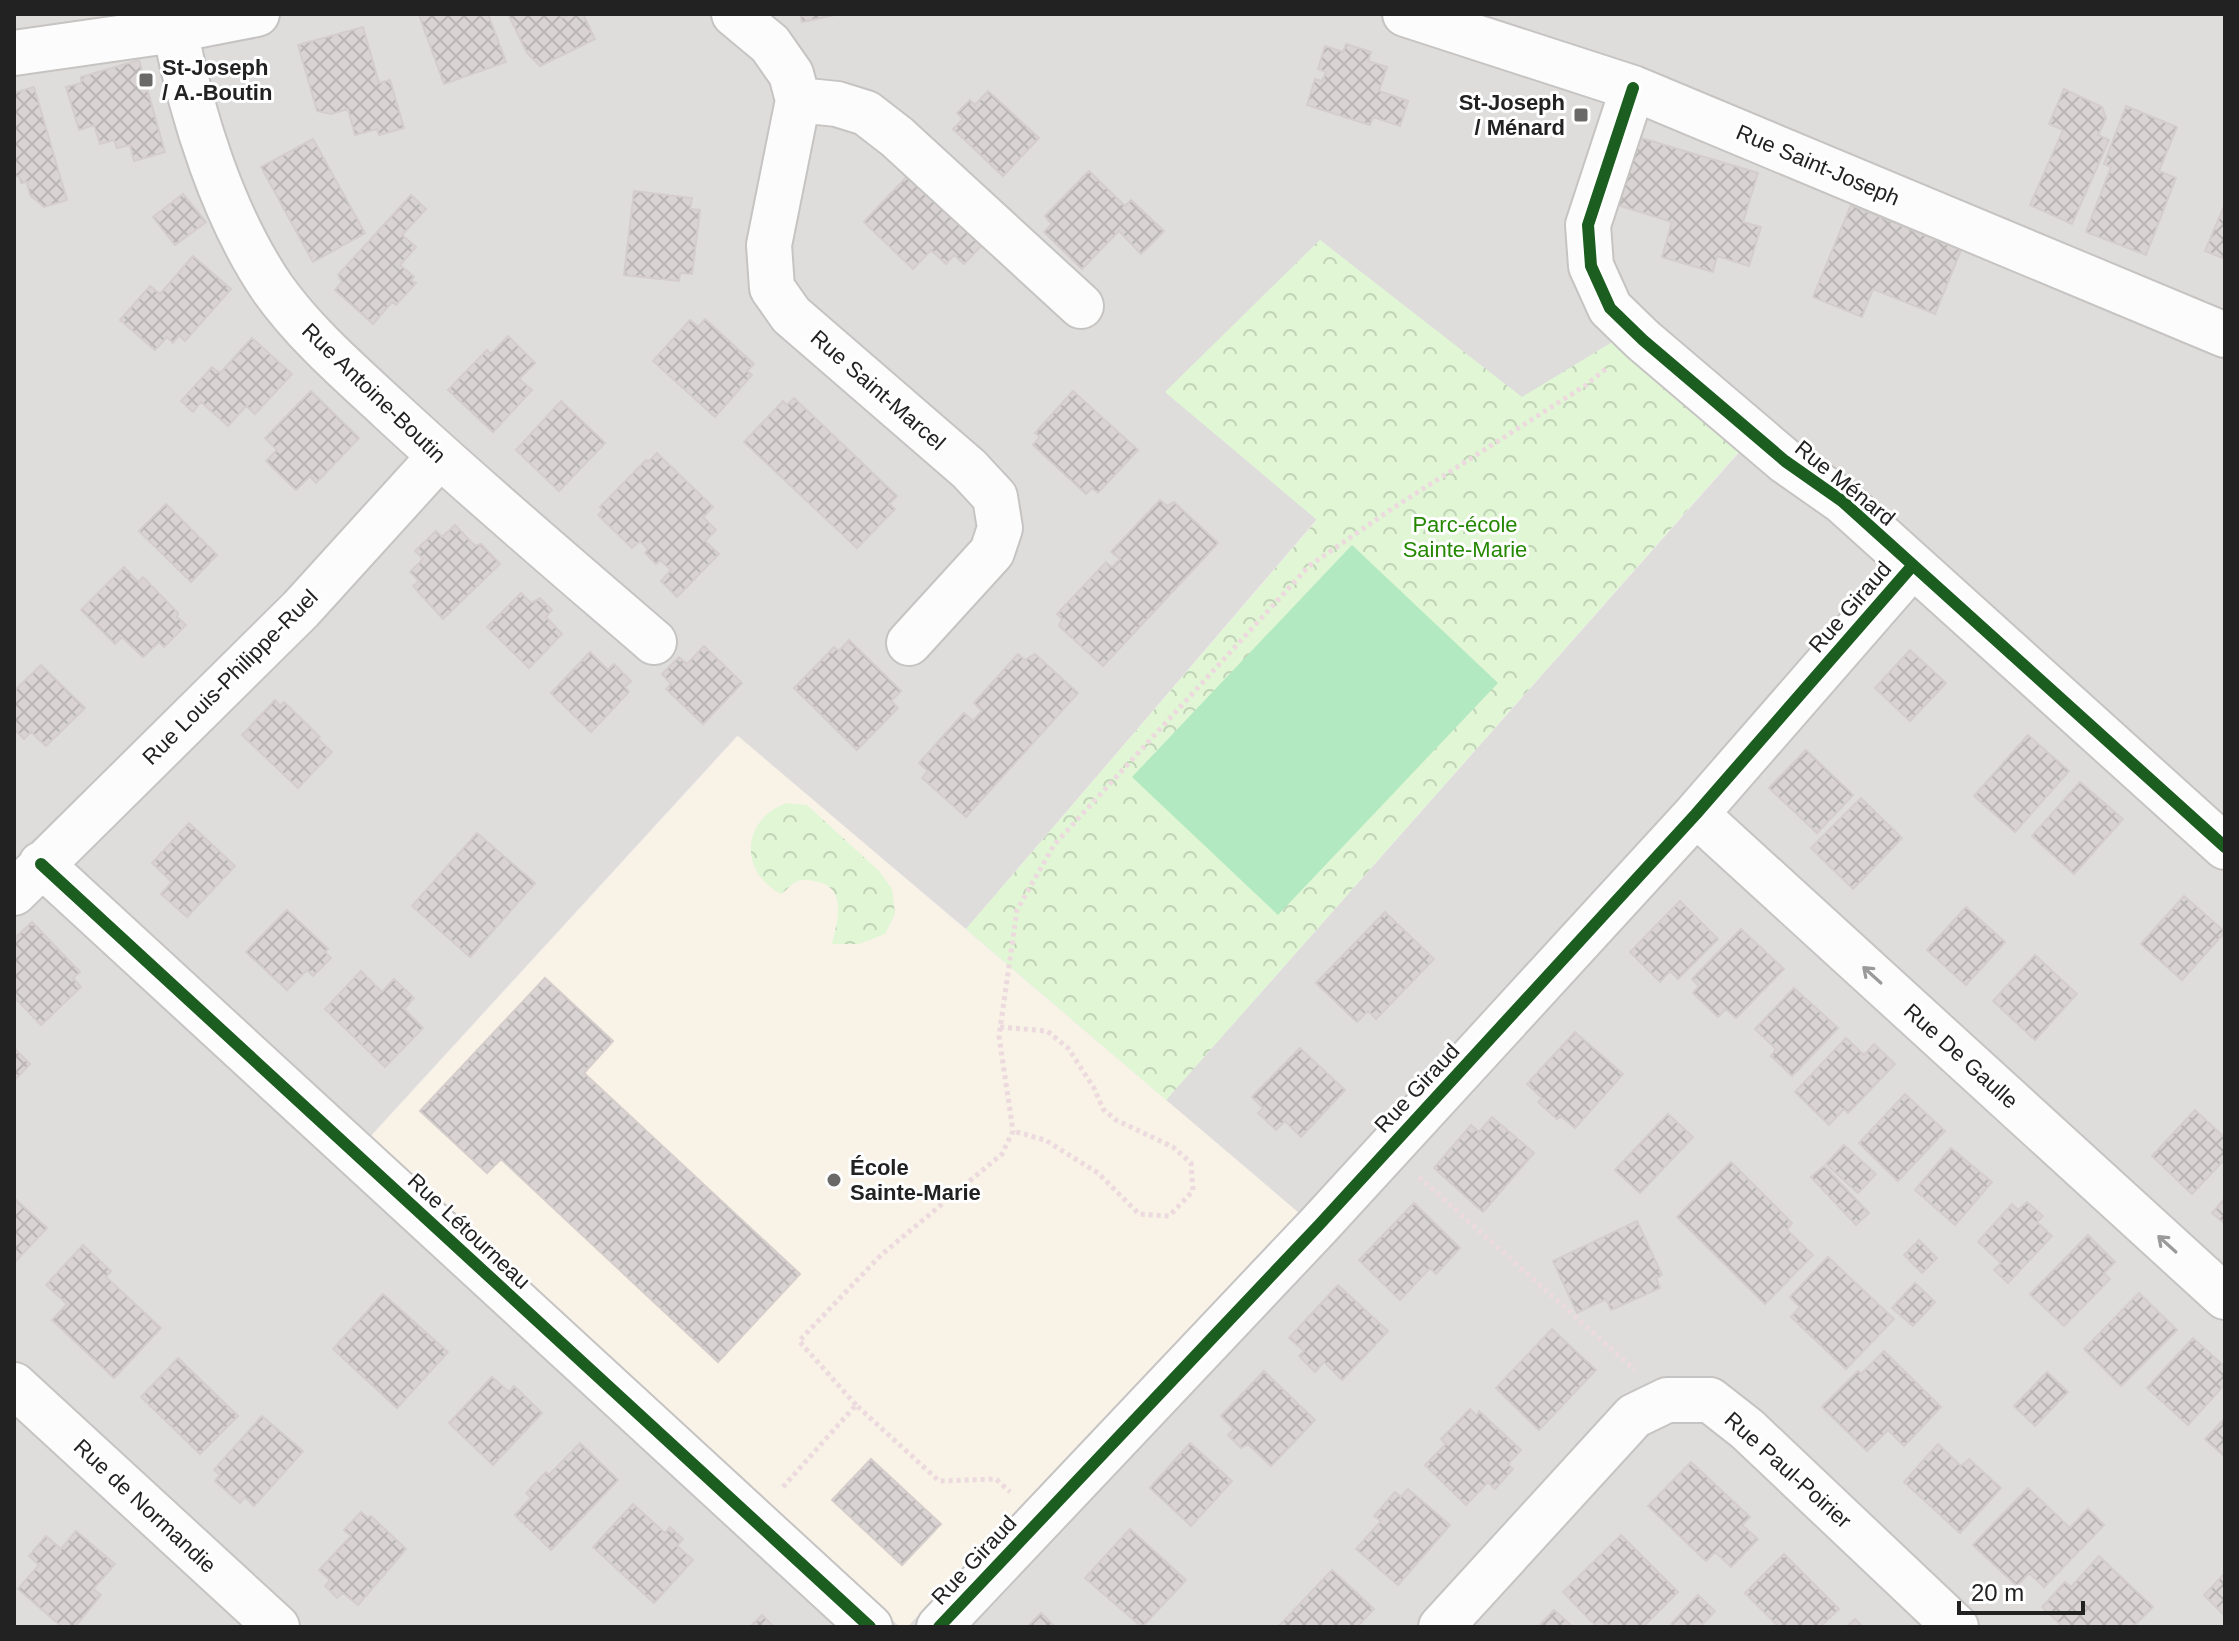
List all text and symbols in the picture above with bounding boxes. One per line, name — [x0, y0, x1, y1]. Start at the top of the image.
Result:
place label: St-Joseph / A.-Boutin — [162, 55, 272, 105]
marker: St-Joseph / A.-Boutin — [137, 71, 155, 89]
place label: St-Joseph / Ménard — [1459, 90, 1565, 140]
marker: St-Joseph / Ménard — [1572, 106, 1590, 124]
street label: Rue Saint-Joseph — [1733, 119, 1903, 211]
street label: Rue Antoine-Boutin — [297, 318, 451, 468]
street label: Rue Saint-Marcel — [806, 325, 950, 455]
street label: Rue Ménard — [1790, 435, 1900, 531]
park label: Parc-école Sainte-Marie — [1403, 512, 1527, 562]
street label: Rue Giraud — [1804, 556, 1896, 658]
street label: Rue Louis-Philippe-Ruel — [137, 584, 323, 770]
one-way arrow — [1862, 966, 1882, 984]
street label: Rue De Gaulle — [1899, 998, 2023, 1114]
street label: Rue Giraud — [1369, 1038, 1465, 1138]
place label: École Sainte-Marie — [850, 1155, 981, 1205]
street label: Rue Létourneau — [403, 1168, 535, 1294]
marker: École Sainte-Marie — [825, 1171, 843, 1189]
one-way arrow — [2158, 1235, 2178, 1253]
street label: Rue Paul-Poirier — [1720, 1407, 1856, 1533]
street label: Rue de Normandie — [69, 1434, 221, 1578]
street label: Rue Giraud — [926, 1510, 1022, 1610]
scale bar — [1959, 1565, 2083, 1615]
text: 20 m — [1971, 1579, 2024, 1606]

